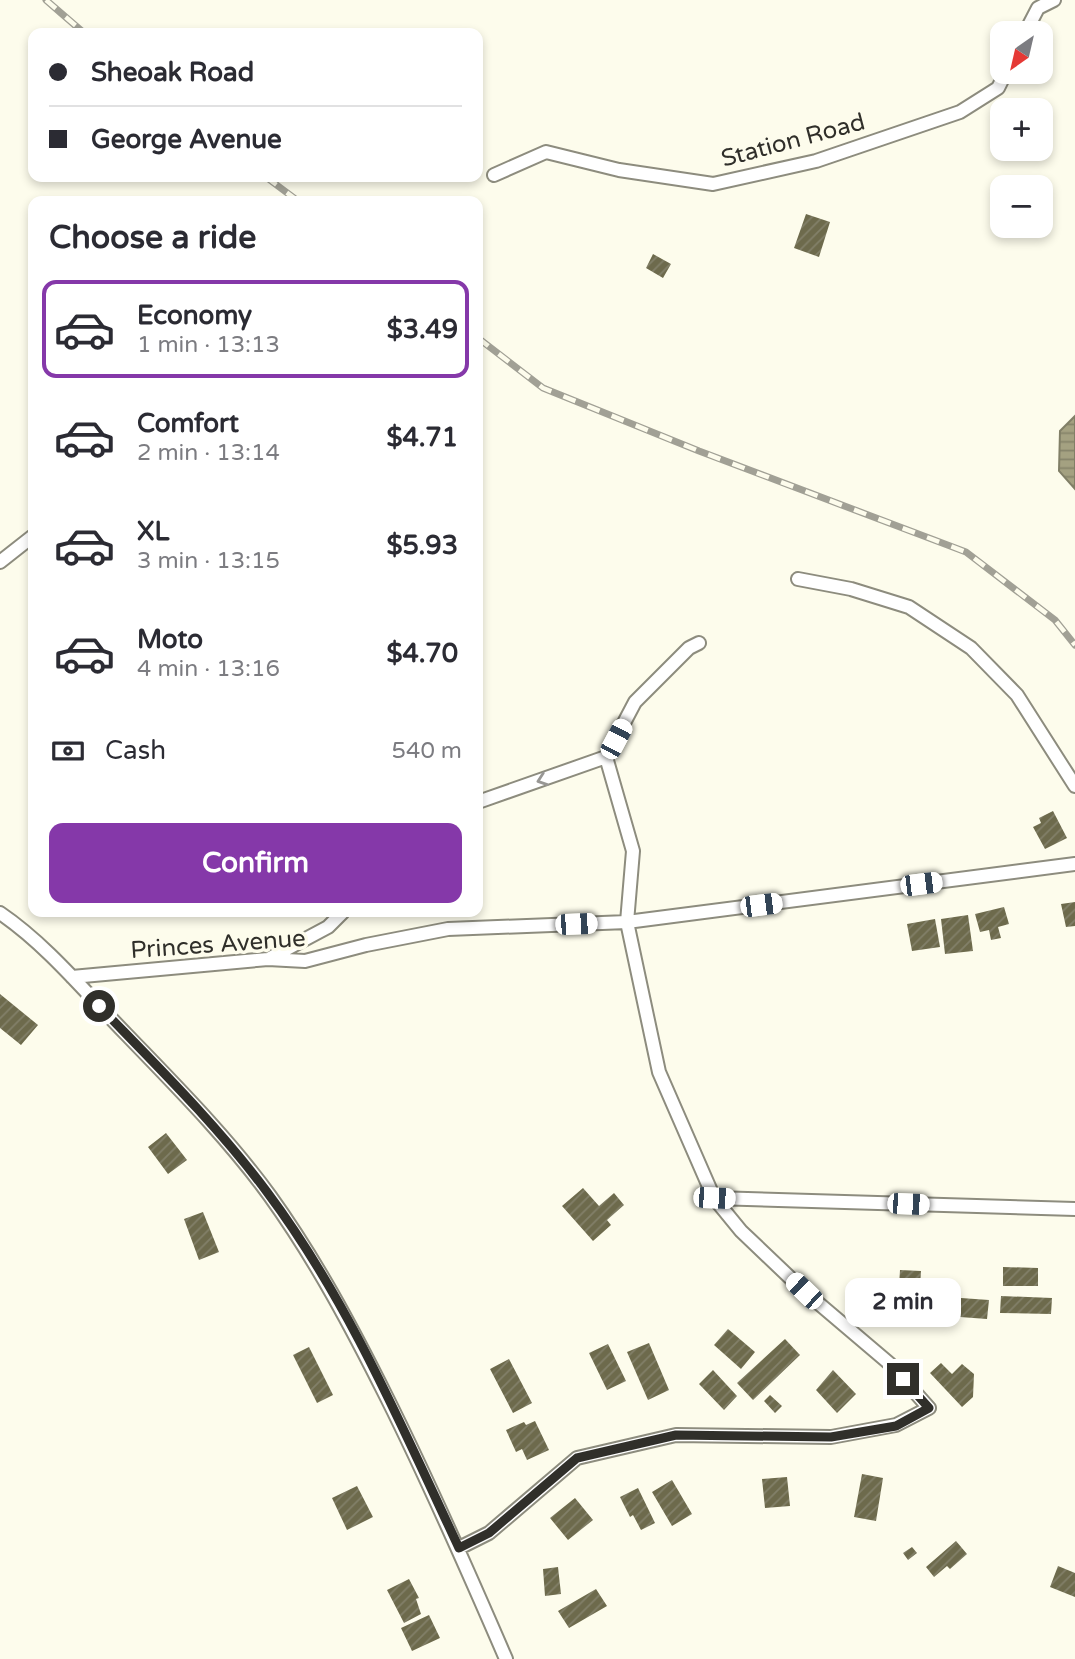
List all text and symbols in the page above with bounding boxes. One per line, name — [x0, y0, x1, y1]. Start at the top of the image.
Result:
north arrow — [990, 21, 1054, 84]
map controls — [990, 21, 1053, 238]
text: Sheoak Road — [91, 57, 254, 88]
button: + — [990, 98, 1053, 161]
street label: Station Road — [718, 107, 868, 174]
text: George Avenue — [91, 124, 282, 155]
button: − — [990, 175, 1053, 238]
text: Choose a ride — [49, 219, 256, 257]
icon: car — [53, 298, 116, 361]
text: Economy — [137, 300, 252, 331]
text: $3.49 — [387, 314, 458, 345]
text: 1 min · 13:13 — [137, 331, 280, 359]
icon: car — [53, 406, 116, 469]
text: Comfort — [137, 408, 239, 439]
text: $4.71 — [386, 422, 458, 453]
text: 2 min · 13:14 — [137, 439, 280, 467]
icon: car — [53, 514, 116, 577]
text: XL — [137, 516, 169, 547]
text: $5.93 — [386, 530, 458, 561]
text: 3 min · 13:15 — [137, 547, 280, 575]
icon: car — [53, 622, 116, 685]
text: Moto — [137, 624, 203, 655]
text: $4.70 — [386, 638, 458, 669]
text: 4 min · 13:16 — [137, 655, 280, 683]
car — [597, 716, 636, 762]
icon: cash — [49, 732, 87, 770]
text: Cash — [105, 735, 166, 766]
text: 540 m — [392, 737, 462, 765]
one-way arrow — [536, 772, 548, 786]
button: Confirm — [49, 823, 462, 903]
car — [899, 871, 944, 897]
car — [739, 892, 784, 918]
car — [555, 913, 598, 935]
street label: Princes Avenue — [129, 924, 307, 965]
route start — [83, 990, 115, 1022]
car — [693, 1187, 736, 1209]
car — [887, 1193, 930, 1215]
car — [782, 1269, 827, 1313]
callout: 2 min — [845, 1278, 961, 1326]
text: 2 min — [872, 1288, 934, 1316]
route end — [887, 1363, 919, 1395]

